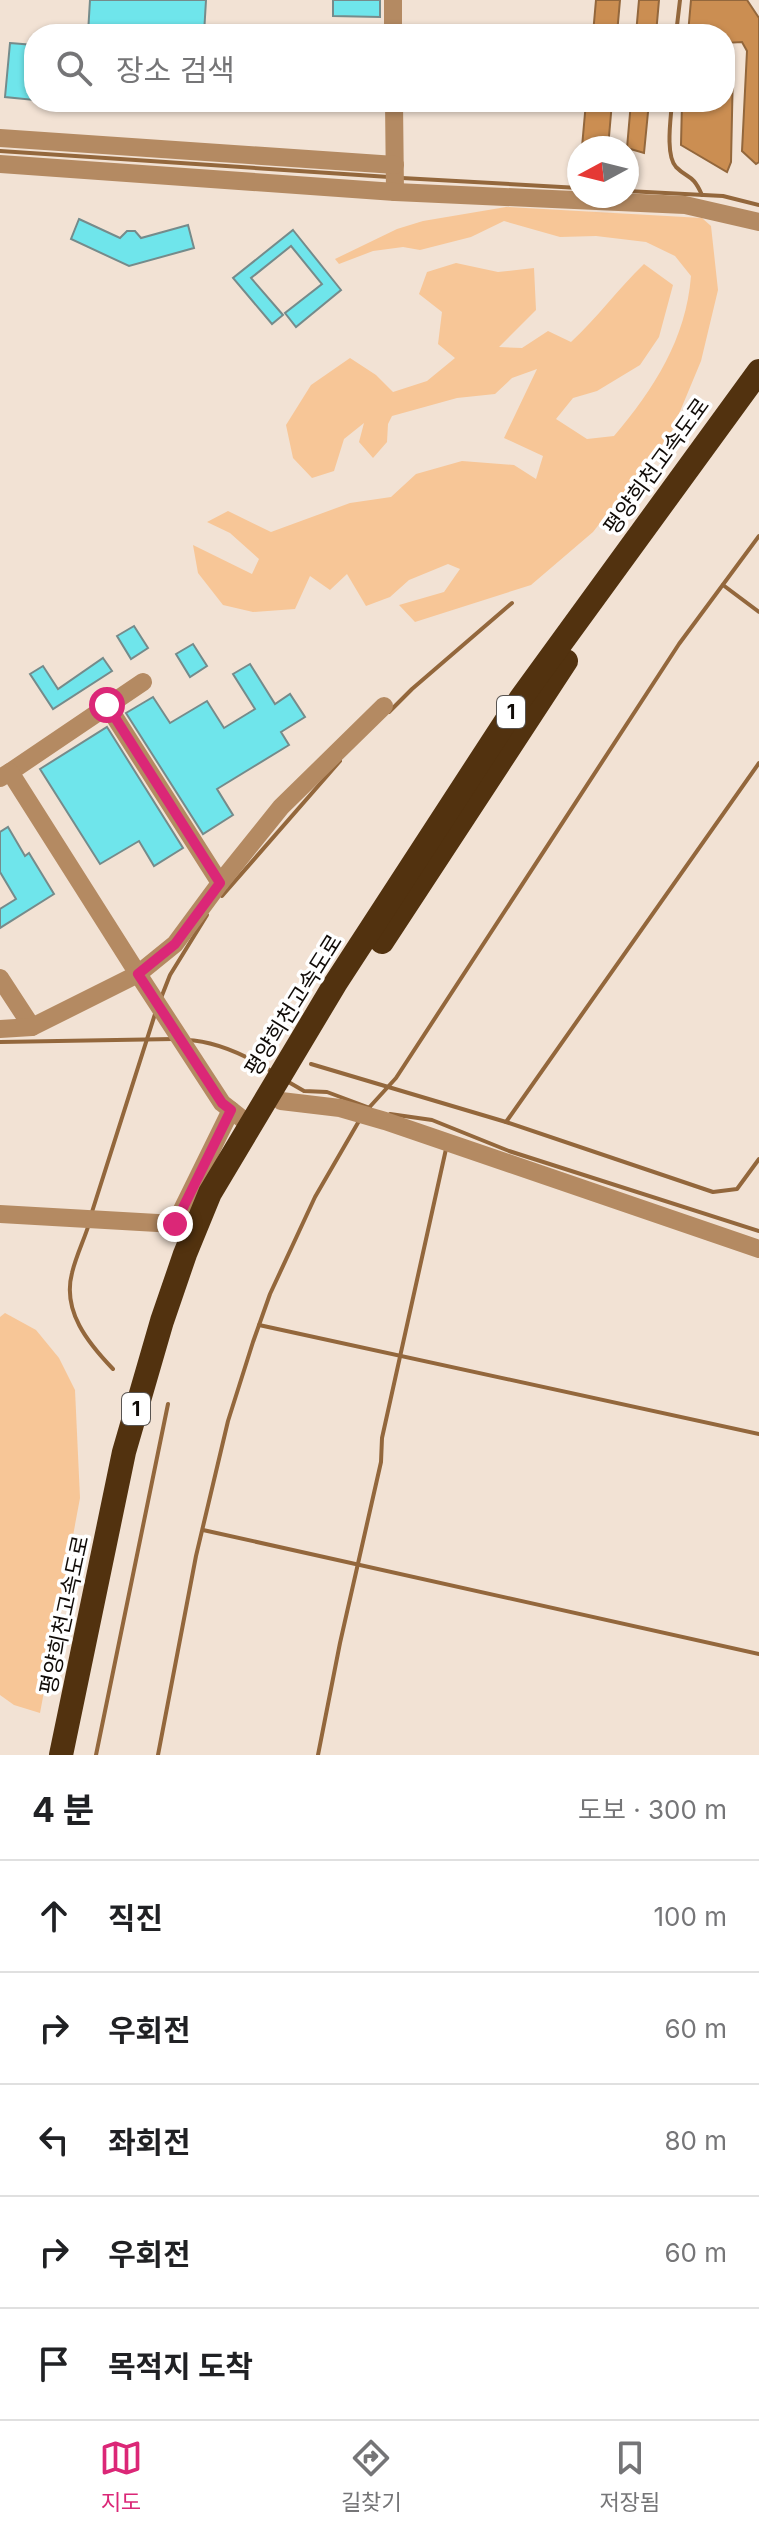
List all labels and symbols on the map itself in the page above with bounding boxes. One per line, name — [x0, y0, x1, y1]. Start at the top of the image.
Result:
north arrow — [567, 136, 639, 208]
street label: 평양희천고속도로 — [598, 393, 714, 539]
route start — [89, 687, 125, 723]
road number: 1 — [497, 696, 525, 728]
street label: 평양희천고속도로 — [239, 929, 347, 1081]
route end — [157, 1206, 193, 1242]
road number: 1 — [122, 1393, 150, 1425]
street label: 평양희천고속도로 — [34, 1533, 94, 1697]

